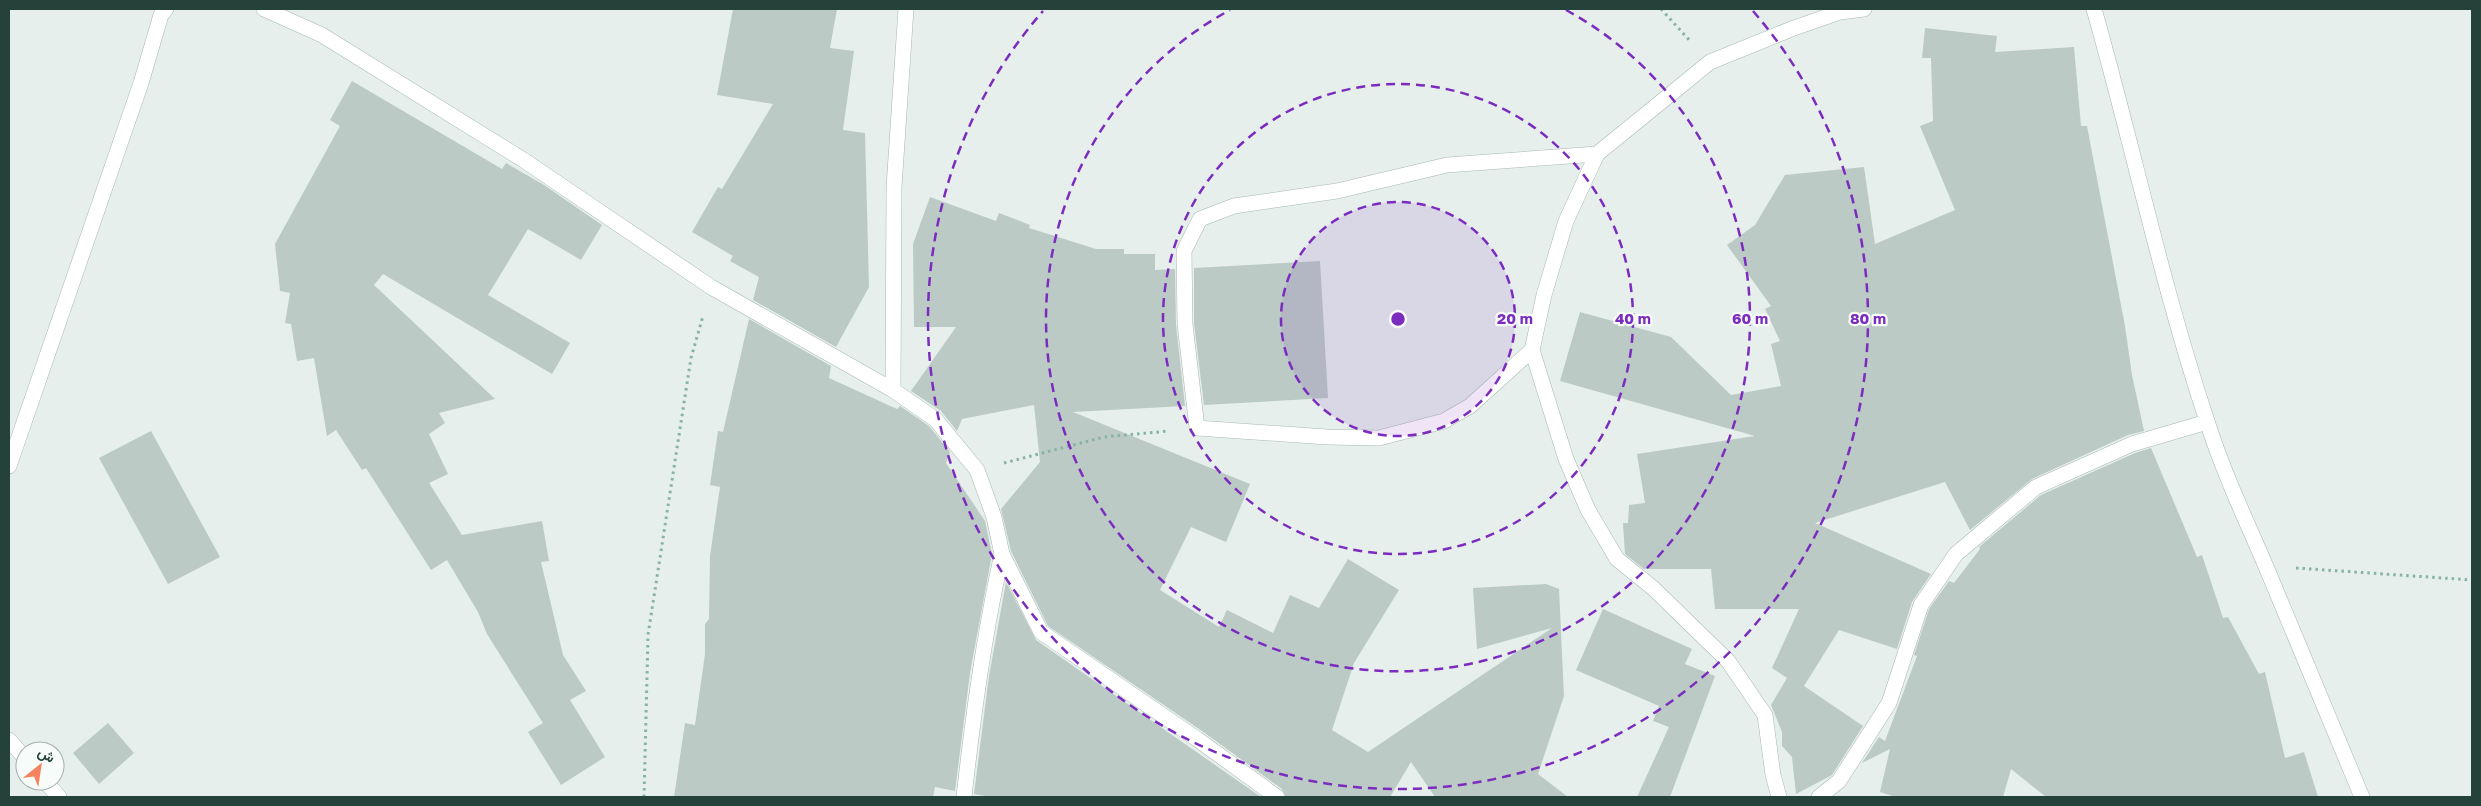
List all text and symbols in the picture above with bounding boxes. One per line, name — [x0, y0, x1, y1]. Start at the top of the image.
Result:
text: 20 m — [1497, 309, 1533, 327]
text: 40 m — [1615, 309, 1651, 327]
text: 60 m — [1732, 309, 1768, 327]
text: 80 m — [1850, 309, 1886, 327]
centre of rings — [1389, 310, 1407, 328]
north arrow — [15, 741, 65, 791]
text: ش — [35, 743, 58, 767]

